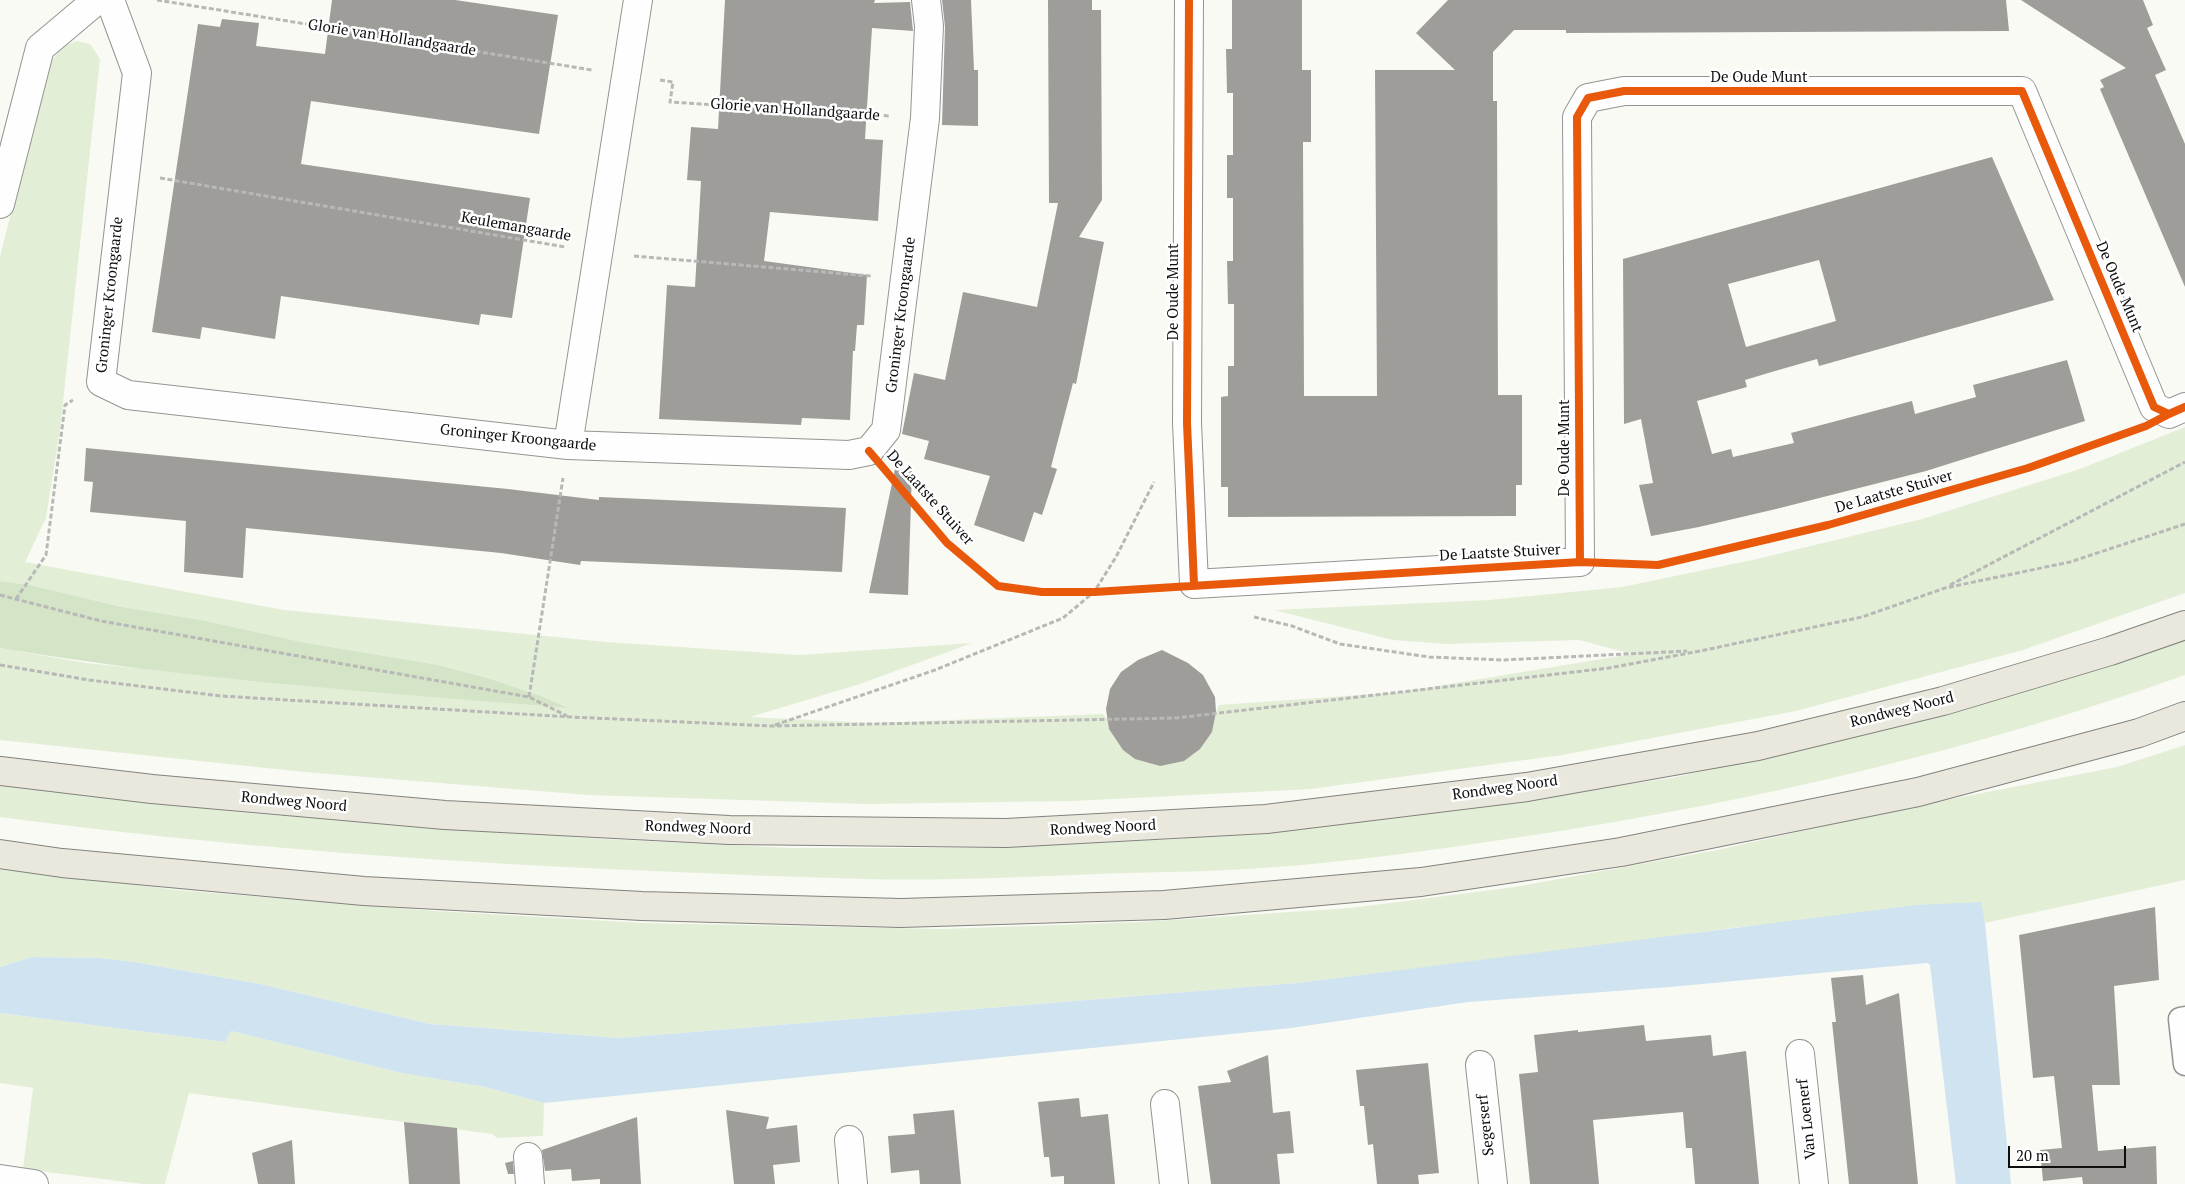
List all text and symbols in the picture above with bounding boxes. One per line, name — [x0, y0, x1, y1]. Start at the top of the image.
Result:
street label: Glorie van Hollandgaarde — [307, 16, 477, 60]
street label: De Oude Munt — [1710, 69, 1808, 87]
street label: Glorie van Hollandgaarde — [710, 95, 880, 125]
street label: Keulemangaarde — [460, 208, 572, 246]
street label: Groninger Kroongaarde — [93, 216, 127, 374]
street label: Groninger Kroongaarde — [882, 236, 920, 394]
street label: De Oude Munt — [2092, 239, 2146, 335]
street label: De Oude Munt — [1165, 243, 1183, 341]
street label: De Oude Munt — [1556, 399, 1574, 497]
street label: Groninger Kroongaarde — [439, 421, 597, 455]
street label: De Laatste Stuiver — [883, 447, 977, 549]
street label: De Laatste Stuiver — [1833, 467, 1955, 517]
street label: De Laatste Stuiver — [1439, 541, 1561, 565]
street label: Rondweg Noord — [1848, 688, 1956, 732]
street label: Rondweg Noord — [1451, 772, 1559, 804]
street label: Rondweg Noord — [240, 788, 348, 816]
street label: Rondweg Noord — [1049, 816, 1157, 840]
street label: Rondweg Noord — [645, 817, 751, 839]
street label: Van Loenerf — [1794, 1078, 1820, 1160]
street label: Segerserf — [1474, 1093, 1498, 1157]
scale bar — [2010, 1136, 2128, 1168]
text: 20 m — [2016, 1145, 2049, 1165]

